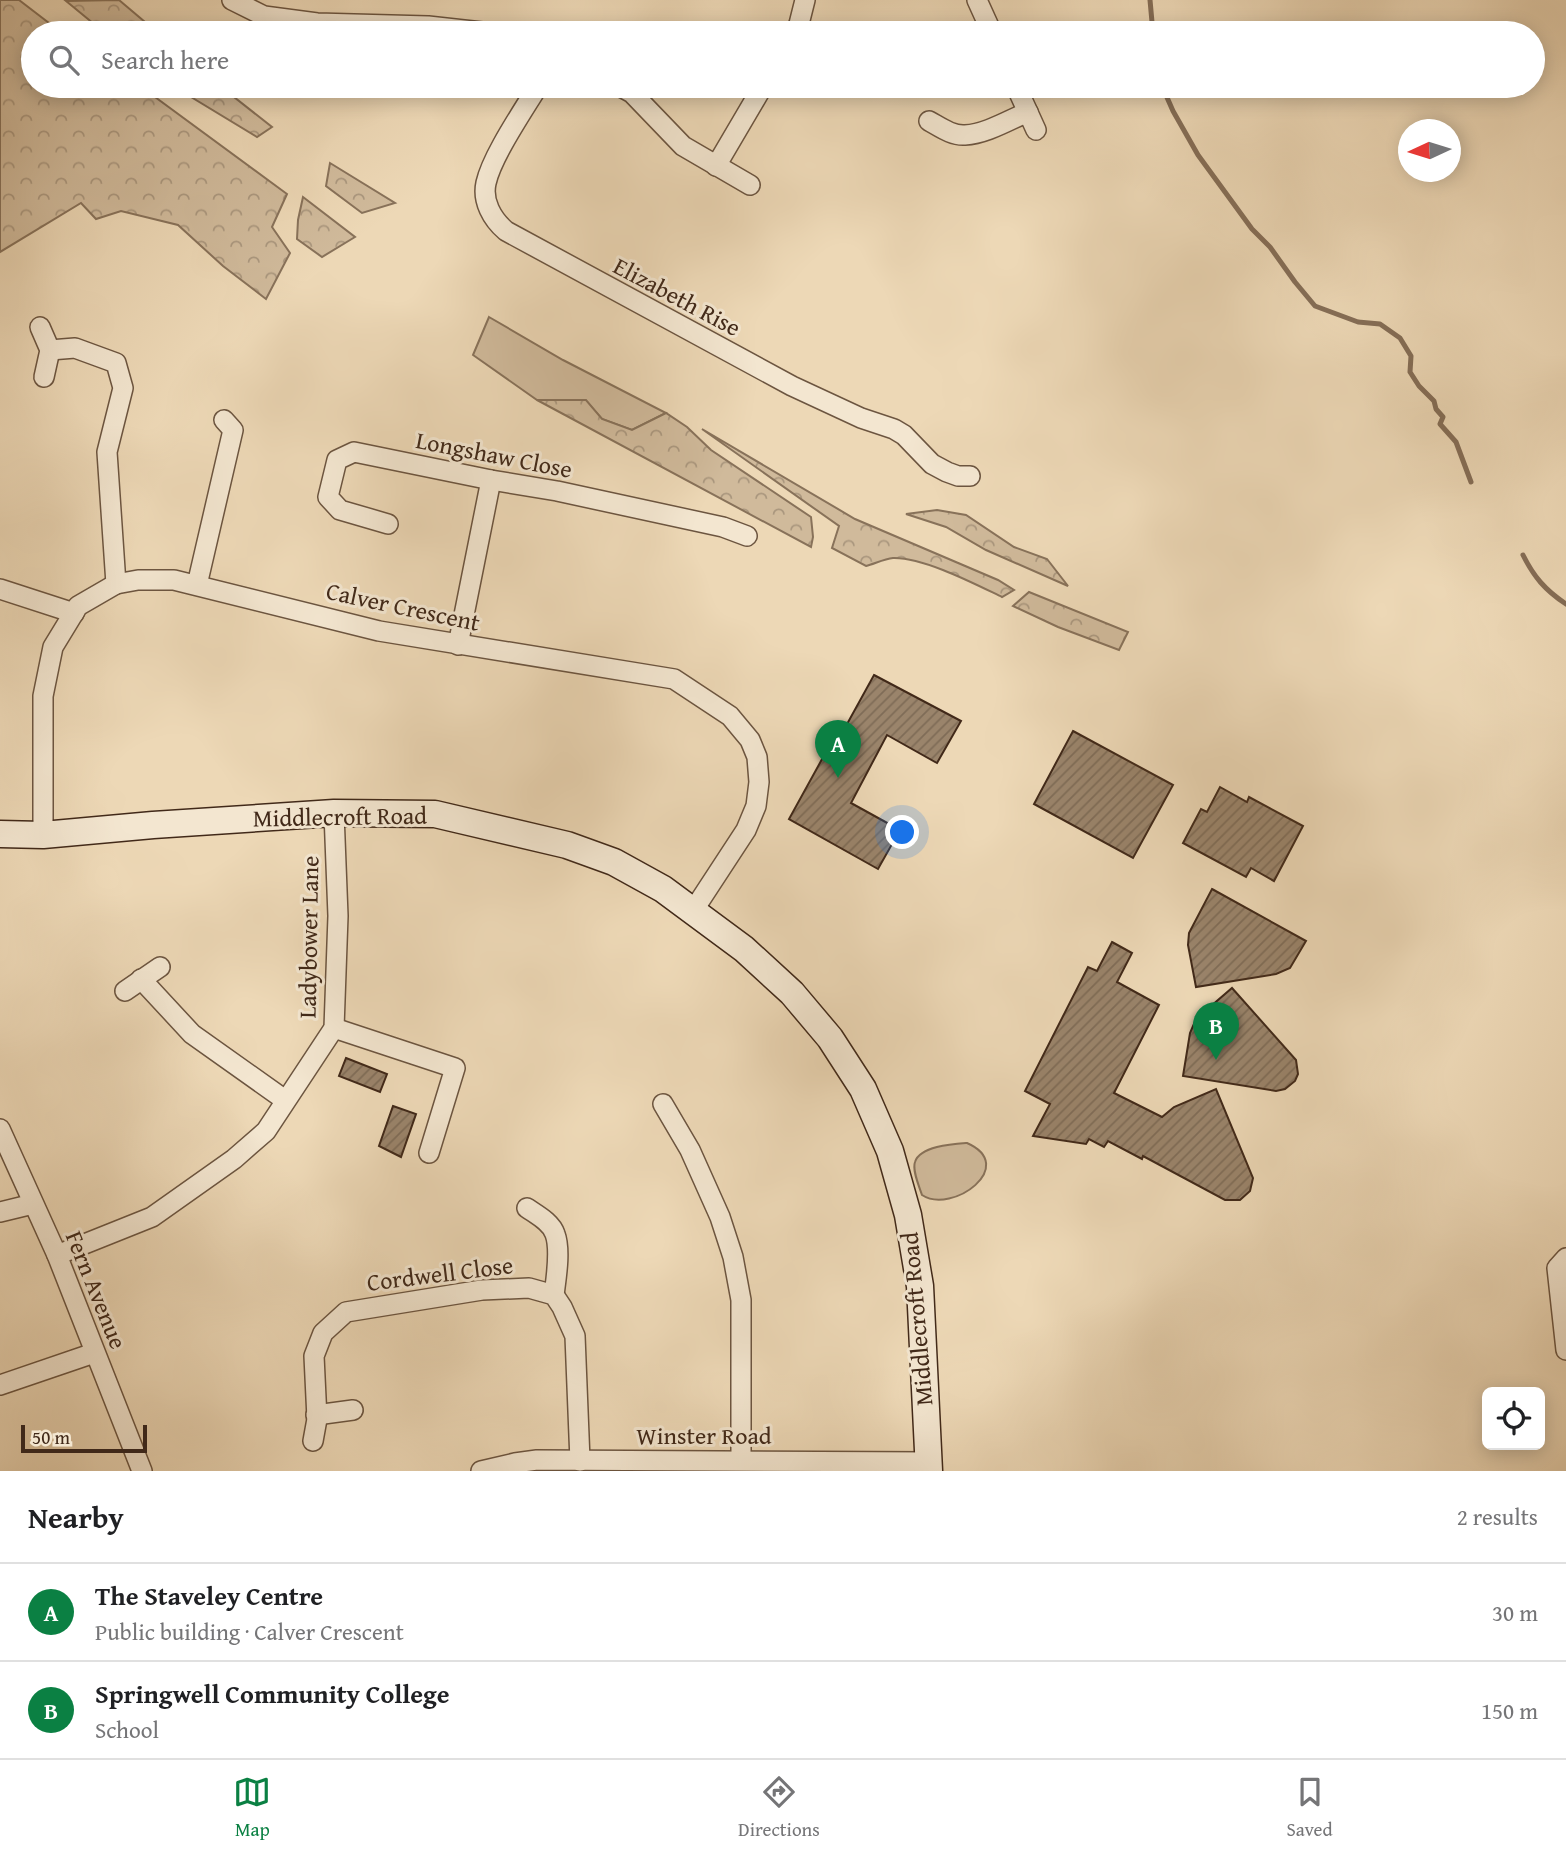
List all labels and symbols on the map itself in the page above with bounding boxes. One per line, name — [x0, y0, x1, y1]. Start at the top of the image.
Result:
north arrow — [1398, 119, 1461, 182]
street label: Elizabeth Rise — [607, 248, 747, 345]
street label: Longshaw Close — [413, 422, 575, 487]
street label: Calver Crescent — [323, 573, 484, 640]
pin: A — [815, 720, 861, 778]
street label: Middlecroft Road — [253, 797, 428, 836]
your location — [885, 815, 919, 849]
street label: Ladybower Lane — [290, 855, 327, 1019]
pin: B — [1193, 1002, 1239, 1060]
street label: Fern Avenue — [57, 1226, 136, 1354]
street label: Middlecroft Road — [891, 1231, 942, 1407]
street label: Cordwell Close — [365, 1247, 515, 1300]
street label: Winster Road — [636, 1418, 772, 1453]
scale bar — [21, 1422, 147, 1454]

